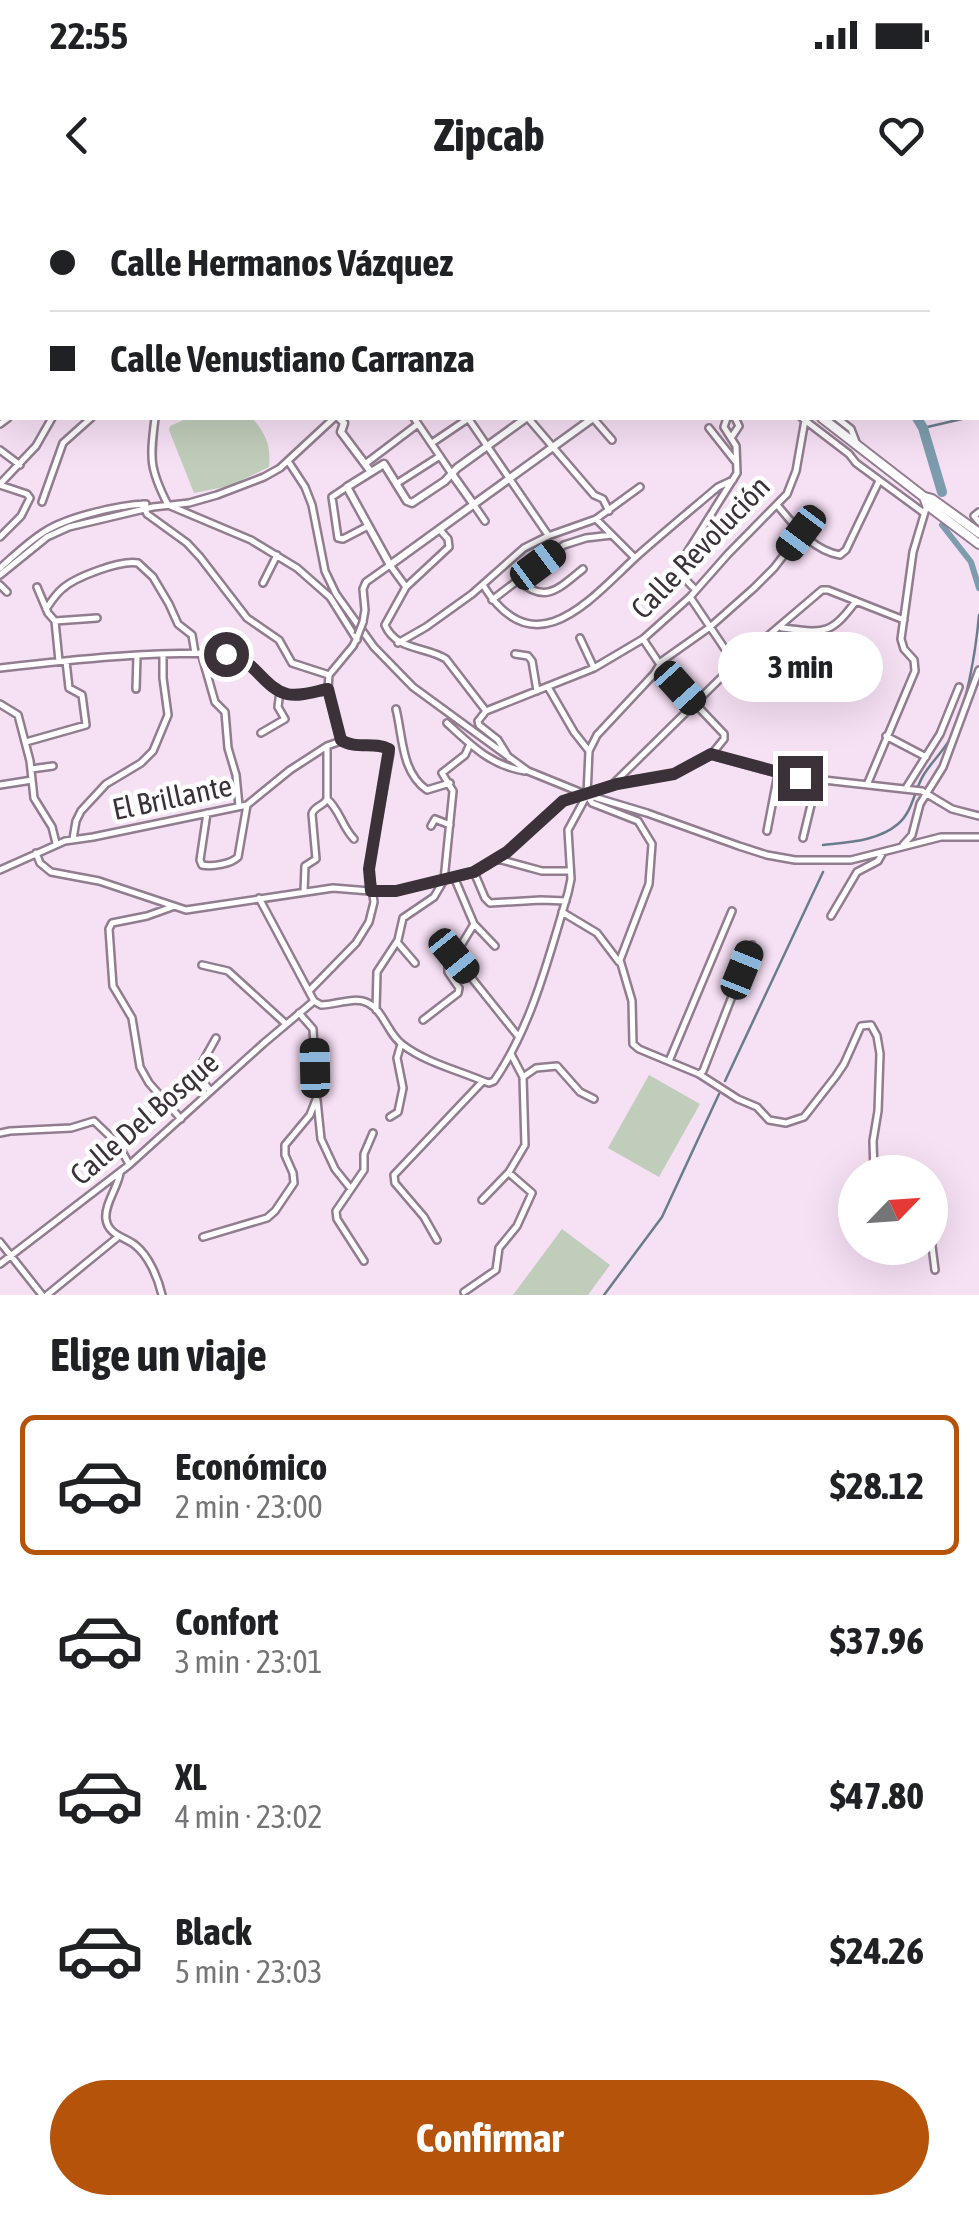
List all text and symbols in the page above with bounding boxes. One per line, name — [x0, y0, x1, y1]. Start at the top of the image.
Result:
text: 22:55 — [50, 14, 128, 57]
icon: back — [50, 108, 105, 163]
icon: heart — [874, 108, 929, 163]
text: Zipcab — [434, 109, 545, 161]
text: Calle Hermanos Vázquez — [110, 241, 453, 284]
text: Calle Venustiano Carranza — [110, 337, 475, 380]
street label: Calle Revolución — [624, 469, 776, 625]
car — [771, 500, 831, 566]
car — [505, 535, 571, 595]
route start — [204, 632, 249, 677]
callout: 3 min — [718, 633, 882, 703]
text: 3 min — [768, 648, 833, 685]
car — [649, 656, 711, 720]
route end — [778, 756, 823, 801]
street label: El Brillante — [109, 768, 235, 826]
car — [423, 923, 485, 989]
car — [717, 937, 767, 1003]
car — [299, 1038, 331, 1098]
street label: Calle Del Bosque — [63, 1045, 225, 1191]
north arrow — [838, 1155, 948, 1265]
map controls — [838, 1155, 948, 1265]
text: Elige un viaje — [50, 1329, 267, 1381]
icon: car — [55, 1440, 145, 1530]
text: Económico — [175, 1445, 327, 1488]
text: $28.12 — [830, 1464, 924, 1507]
text: 2 min · 23:00 — [175, 1488, 322, 1525]
icon: car — [55, 1595, 145, 1685]
text: Confort — [175, 1600, 279, 1643]
text: $37.96 — [830, 1619, 924, 1662]
text: 3 min · 23:01 — [175, 1643, 322, 1680]
icon: car — [55, 1750, 145, 1840]
text: XL — [175, 1755, 207, 1798]
text: $47.80 — [830, 1774, 924, 1817]
text: 4 min · 23:02 — [175, 1798, 322, 1835]
icon: car — [55, 1905, 145, 1995]
text: Black — [175, 1910, 252, 1953]
text: $24.26 — [830, 1929, 924, 1972]
text: 5 min · 23:03 — [175, 1953, 322, 1990]
button: Confirmar — [50, 2080, 929, 2195]

